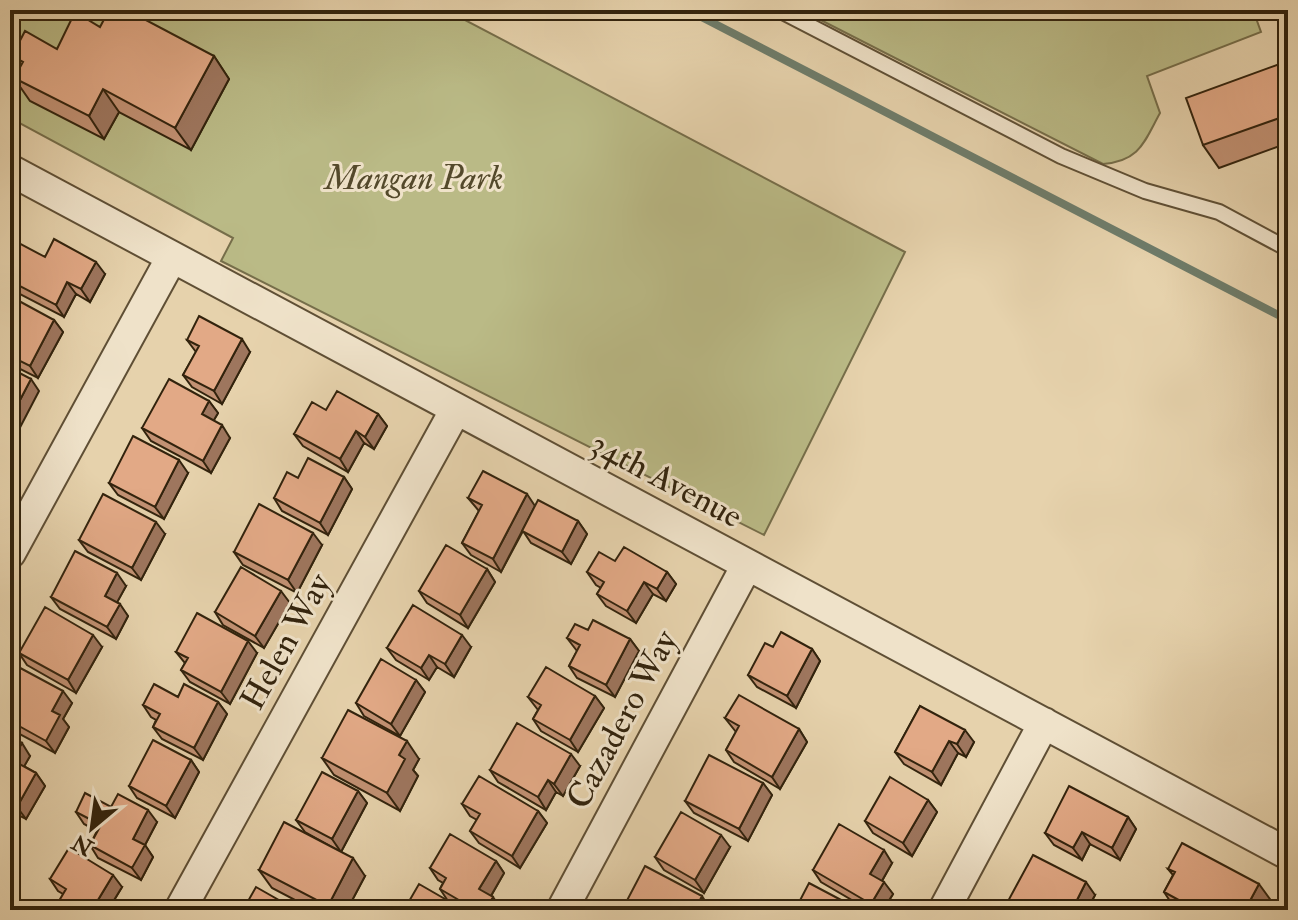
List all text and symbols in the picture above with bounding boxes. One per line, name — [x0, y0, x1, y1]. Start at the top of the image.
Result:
park label: Mangan Park — [323, 157, 503, 200]
street label: 34th Avenue — [583, 422, 750, 538]
street label: Helen Way — [231, 565, 342, 717]
street label: Cazadero Way — [557, 622, 688, 817]
north arrow — [52, 788, 132, 868]
text: N — [67, 827, 99, 862]

